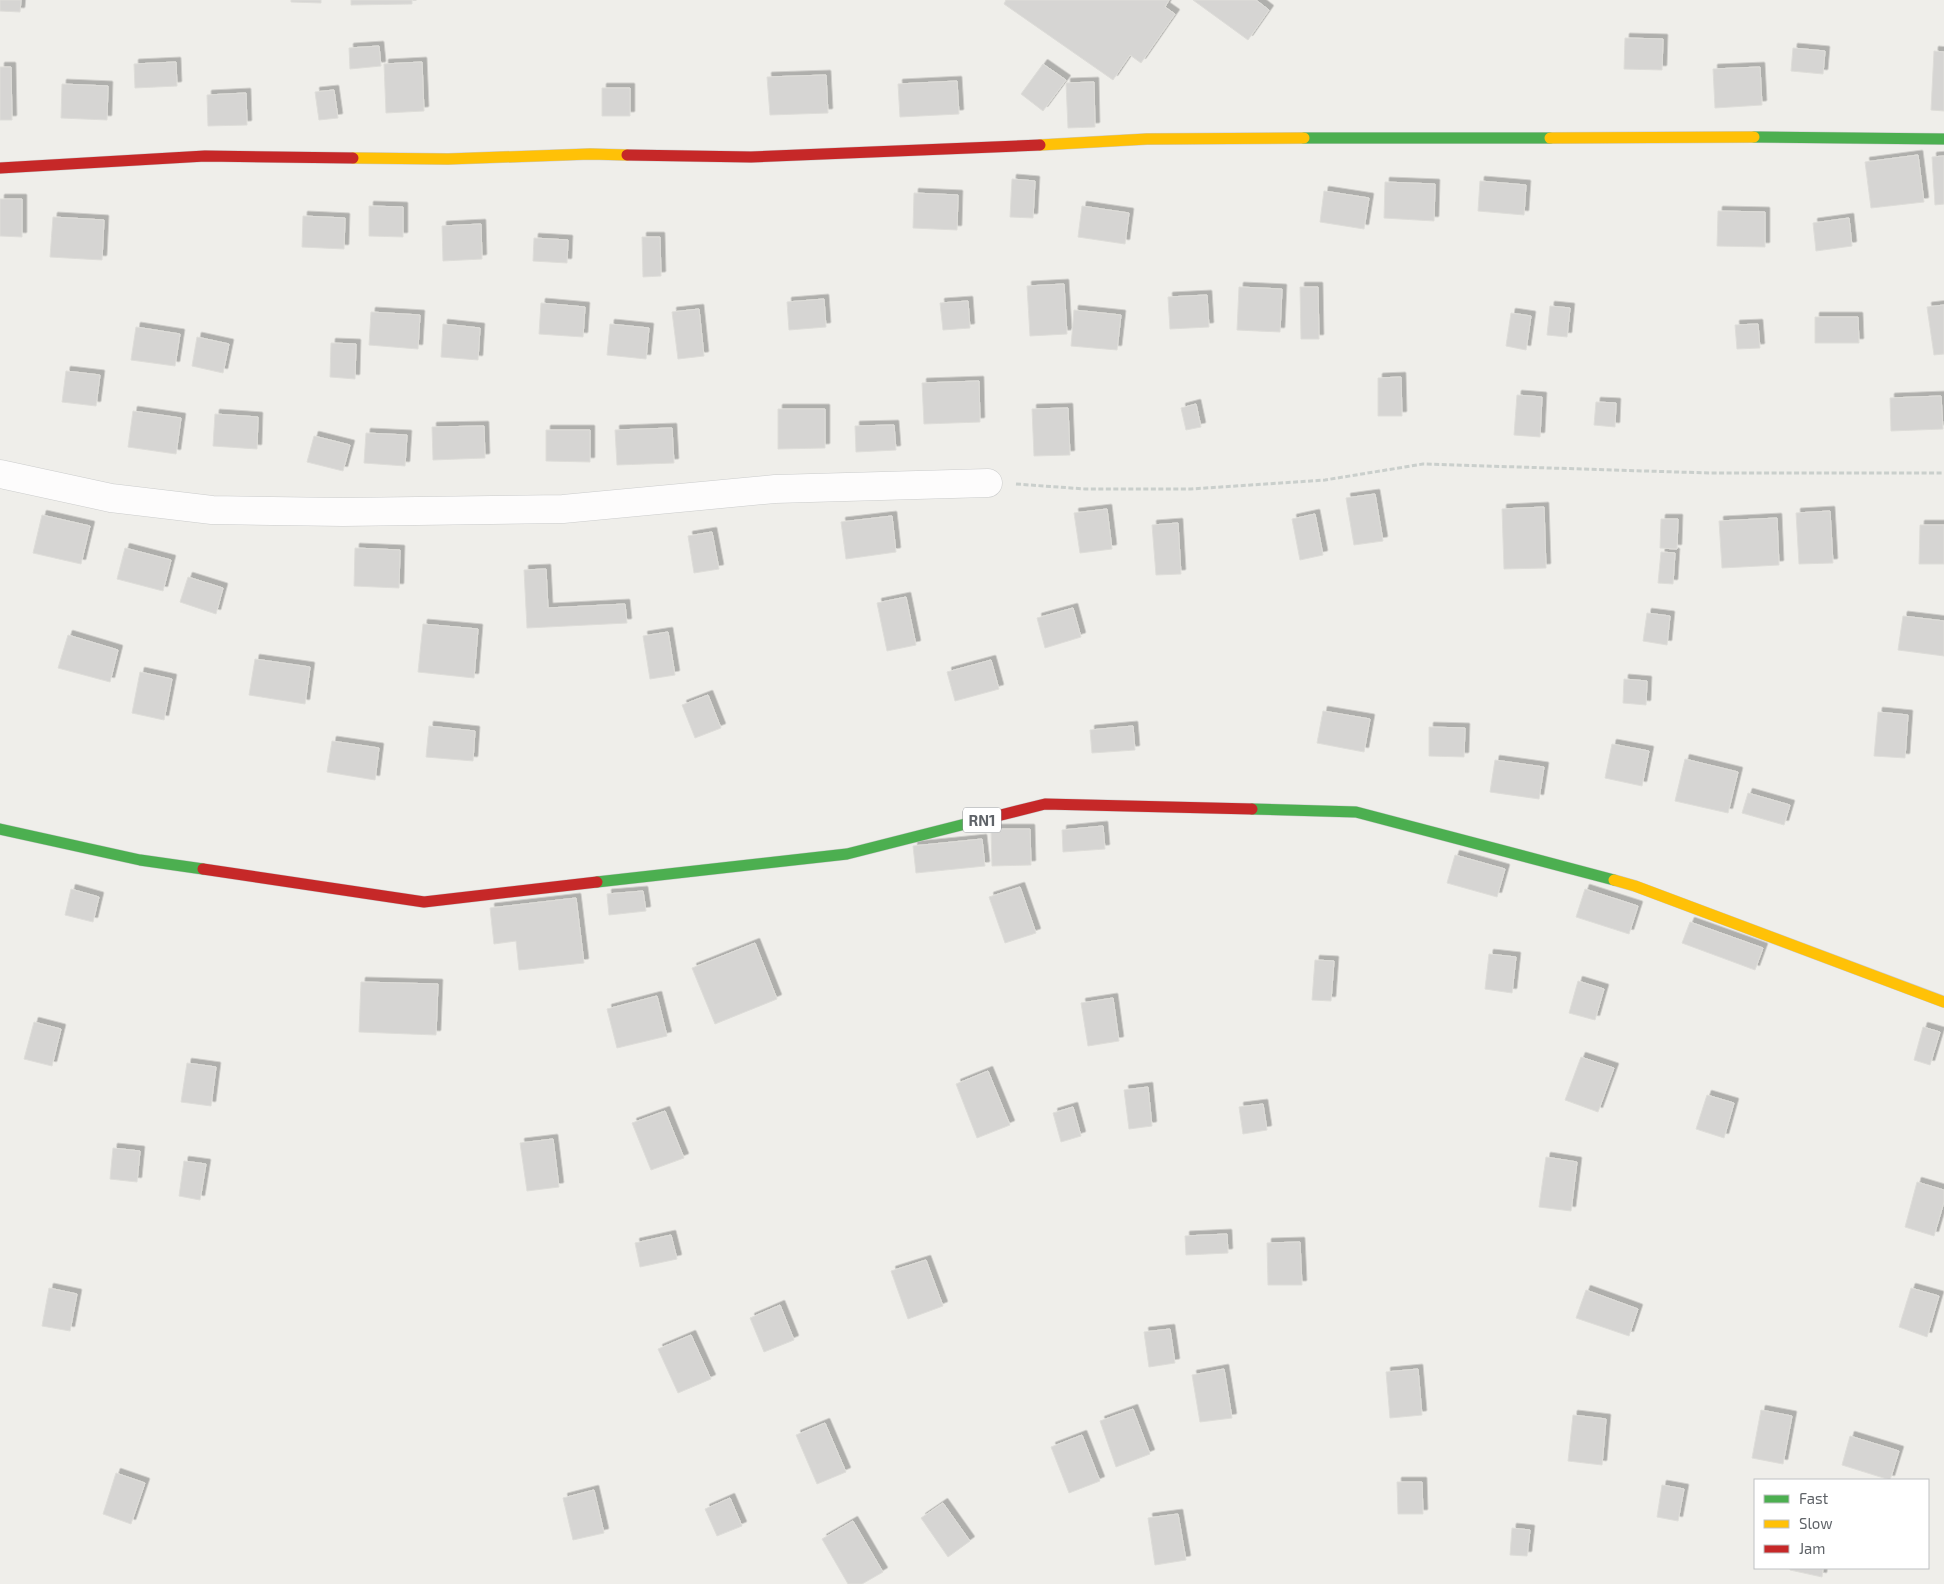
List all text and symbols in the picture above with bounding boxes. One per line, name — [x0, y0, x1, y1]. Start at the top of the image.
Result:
road number: RN1 — [963, 808, 1001, 832]
legend — [1754, 1479, 1929, 1569]
text: Fast — [1799, 1489, 1829, 1507]
text: Slow — [1799, 1514, 1833, 1532]
text: Jam — [1799, 1539, 1825, 1557]

